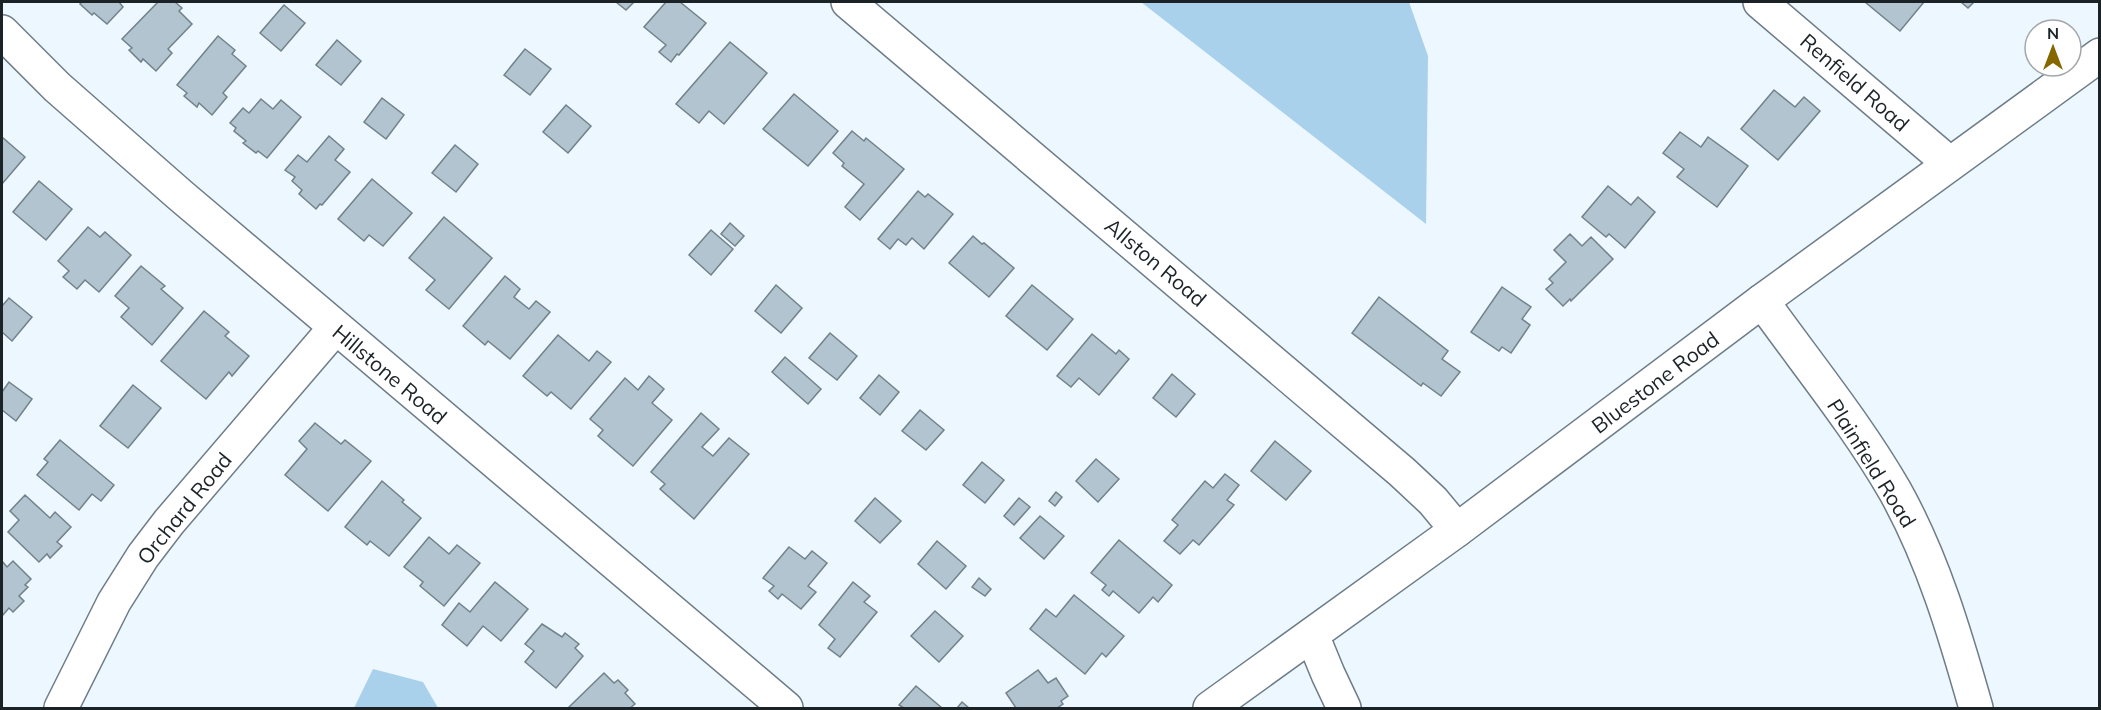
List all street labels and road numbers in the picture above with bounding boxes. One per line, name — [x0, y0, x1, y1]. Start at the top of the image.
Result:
street label: Renfield Road — [1795, 28, 1915, 136]
street label: Allston Road — [1100, 212, 1212, 312]
street label: Hillstone Road — [328, 319, 452, 429]
street label: Bluestone Road — [1586, 326, 1724, 438]
street label: Plainfield Road — [1822, 394, 1922, 532]
street label: Orchard Road — [131, 447, 237, 569]

